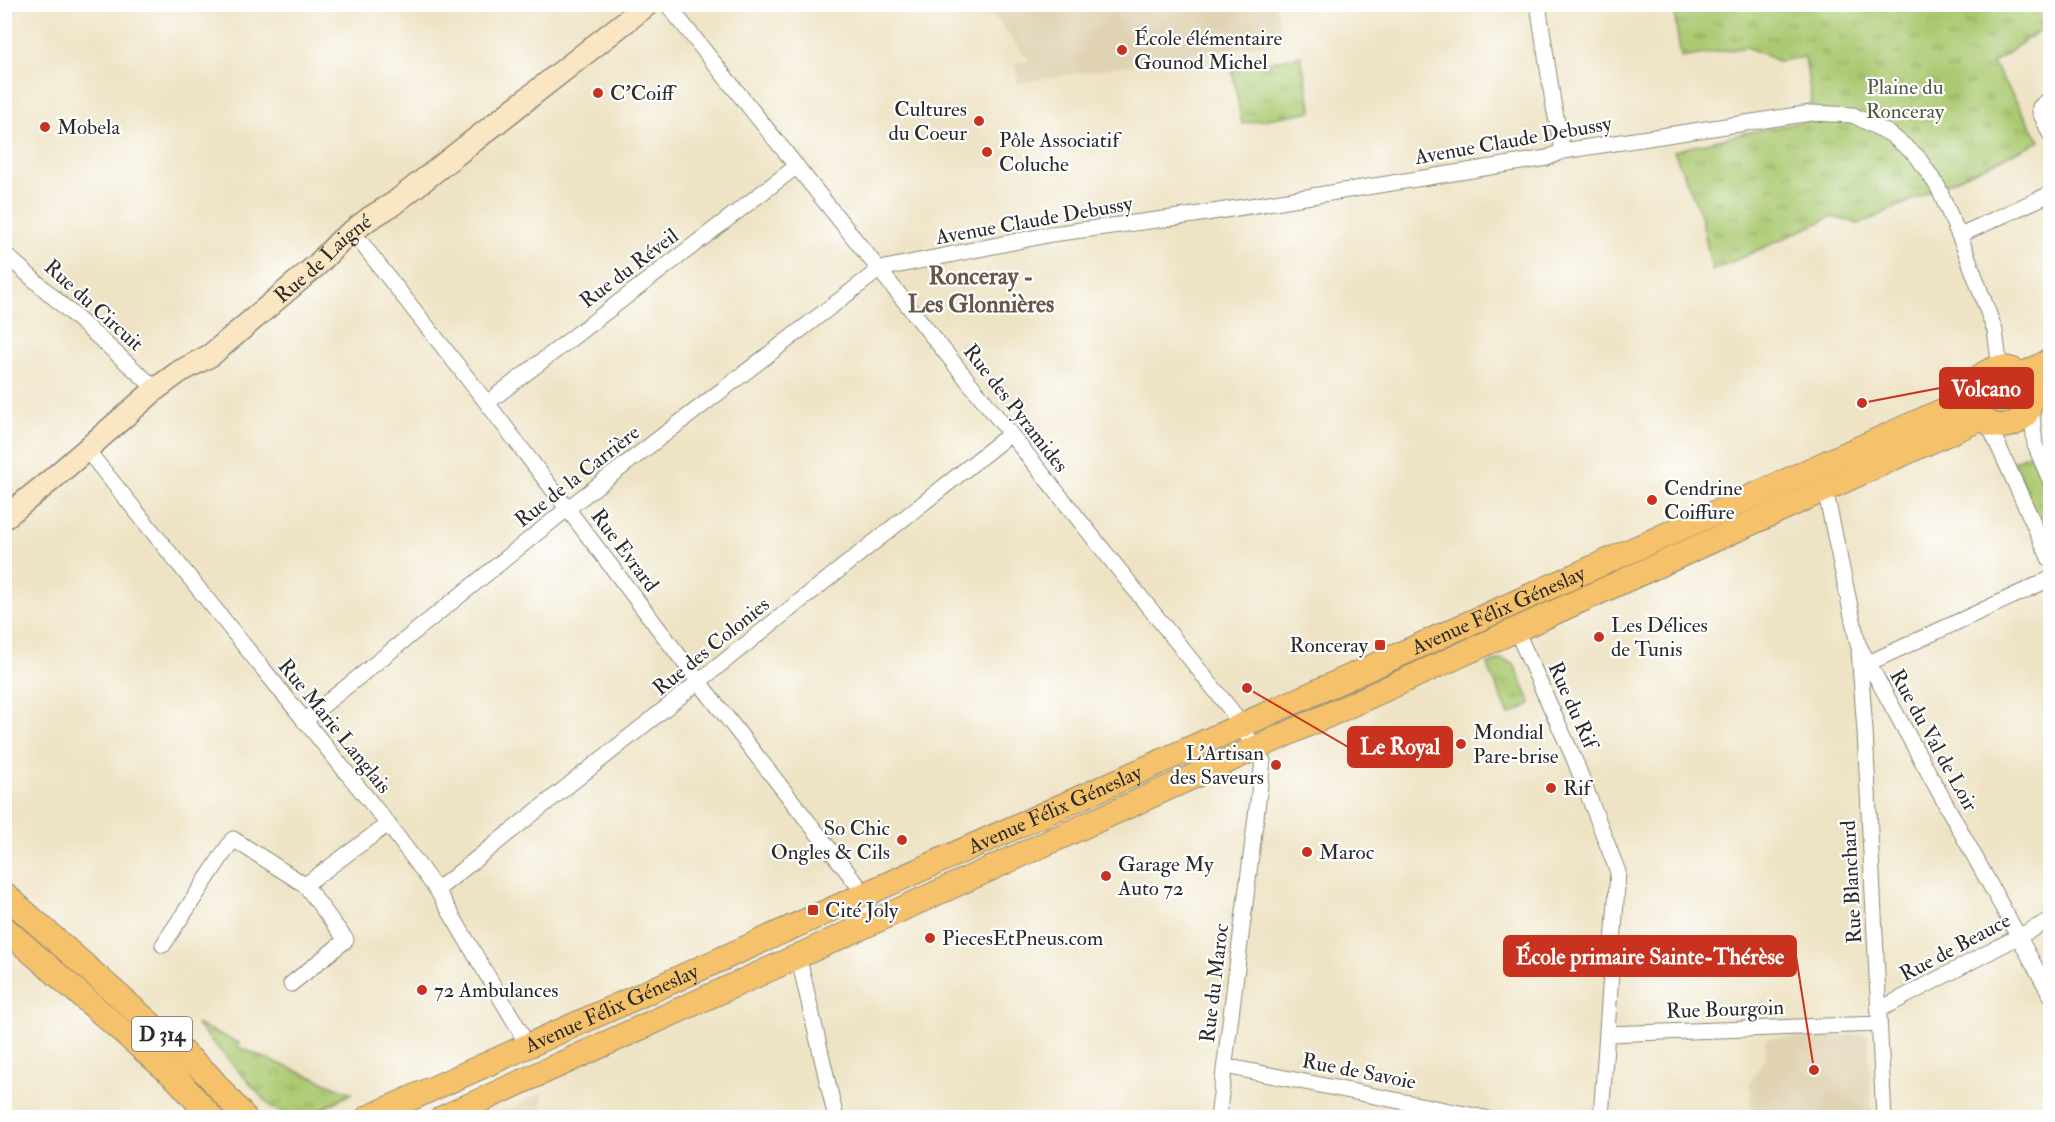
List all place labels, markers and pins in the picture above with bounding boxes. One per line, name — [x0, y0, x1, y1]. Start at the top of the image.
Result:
place label: École élémentaire Gounod Michel — [1134, 25, 1282, 76]
marker: École élémentaire Gounod Michel — [1115, 43, 1129, 57]
place label: C'Coiff — [610, 80, 678, 107]
marker: C'Coiff — [591, 86, 605, 100]
place label: Cultures du Coeur — [888, 96, 967, 147]
place label: Mobela — [57, 114, 120, 141]
marker: Cultures du Coeur — [972, 114, 986, 128]
marker: Mobela — [38, 120, 52, 134]
place label: Pôle Associatif Coluche — [999, 127, 1122, 178]
marker: Pôle Associatif Coluche — [980, 145, 994, 159]
callout: Volcano — [1940, 368, 2033, 408]
place label: Cendrine Coiffure — [1664, 475, 1743, 526]
marker: Cendrine Coiffure — [1645, 493, 1659, 507]
place label: Les Délices de Tunis — [1611, 612, 1708, 663]
marker: Les Délices de Tunis — [1592, 630, 1606, 644]
place label: Ronceray — [1290, 632, 1369, 659]
marker: Ronceray — [1373, 638, 1387, 652]
place label: Mondial Pare-brise — [1473, 719, 1559, 770]
callout: Le Royal — [1348, 727, 1452, 767]
marker: Mondial Pare-brise — [1454, 737, 1468, 751]
place label: L'Artisan des Saveurs — [1170, 740, 1264, 791]
marker: L'Artisan des Saveurs — [1269, 758, 1283, 772]
place label: Rif — [1563, 775, 1594, 802]
marker: Rif — [1544, 781, 1558, 795]
place label: So Chic Ongles & Cils — [771, 815, 891, 866]
marker: So Chic Ongles & Cils — [895, 833, 909, 847]
place label: Maroc — [1319, 839, 1375, 866]
marker: Maroc — [1300, 845, 1314, 859]
place label: Garage My Auto 72 — [1117, 851, 1214, 902]
marker: Garage My Auto 72 — [1099, 869, 1113, 883]
place label: Cité Joly — [825, 897, 899, 924]
marker: Cité Joly — [806, 903, 820, 917]
place label: PiecesEtPneus.com — [942, 925, 1103, 952]
marker: PiecesEtPneus.com — [923, 931, 937, 945]
callout: École primaire Sainte-Thérèse — [1504, 936, 1796, 976]
place label: 72 Ambulances — [434, 977, 559, 1004]
marker: 72 Ambulances — [415, 983, 429, 997]

